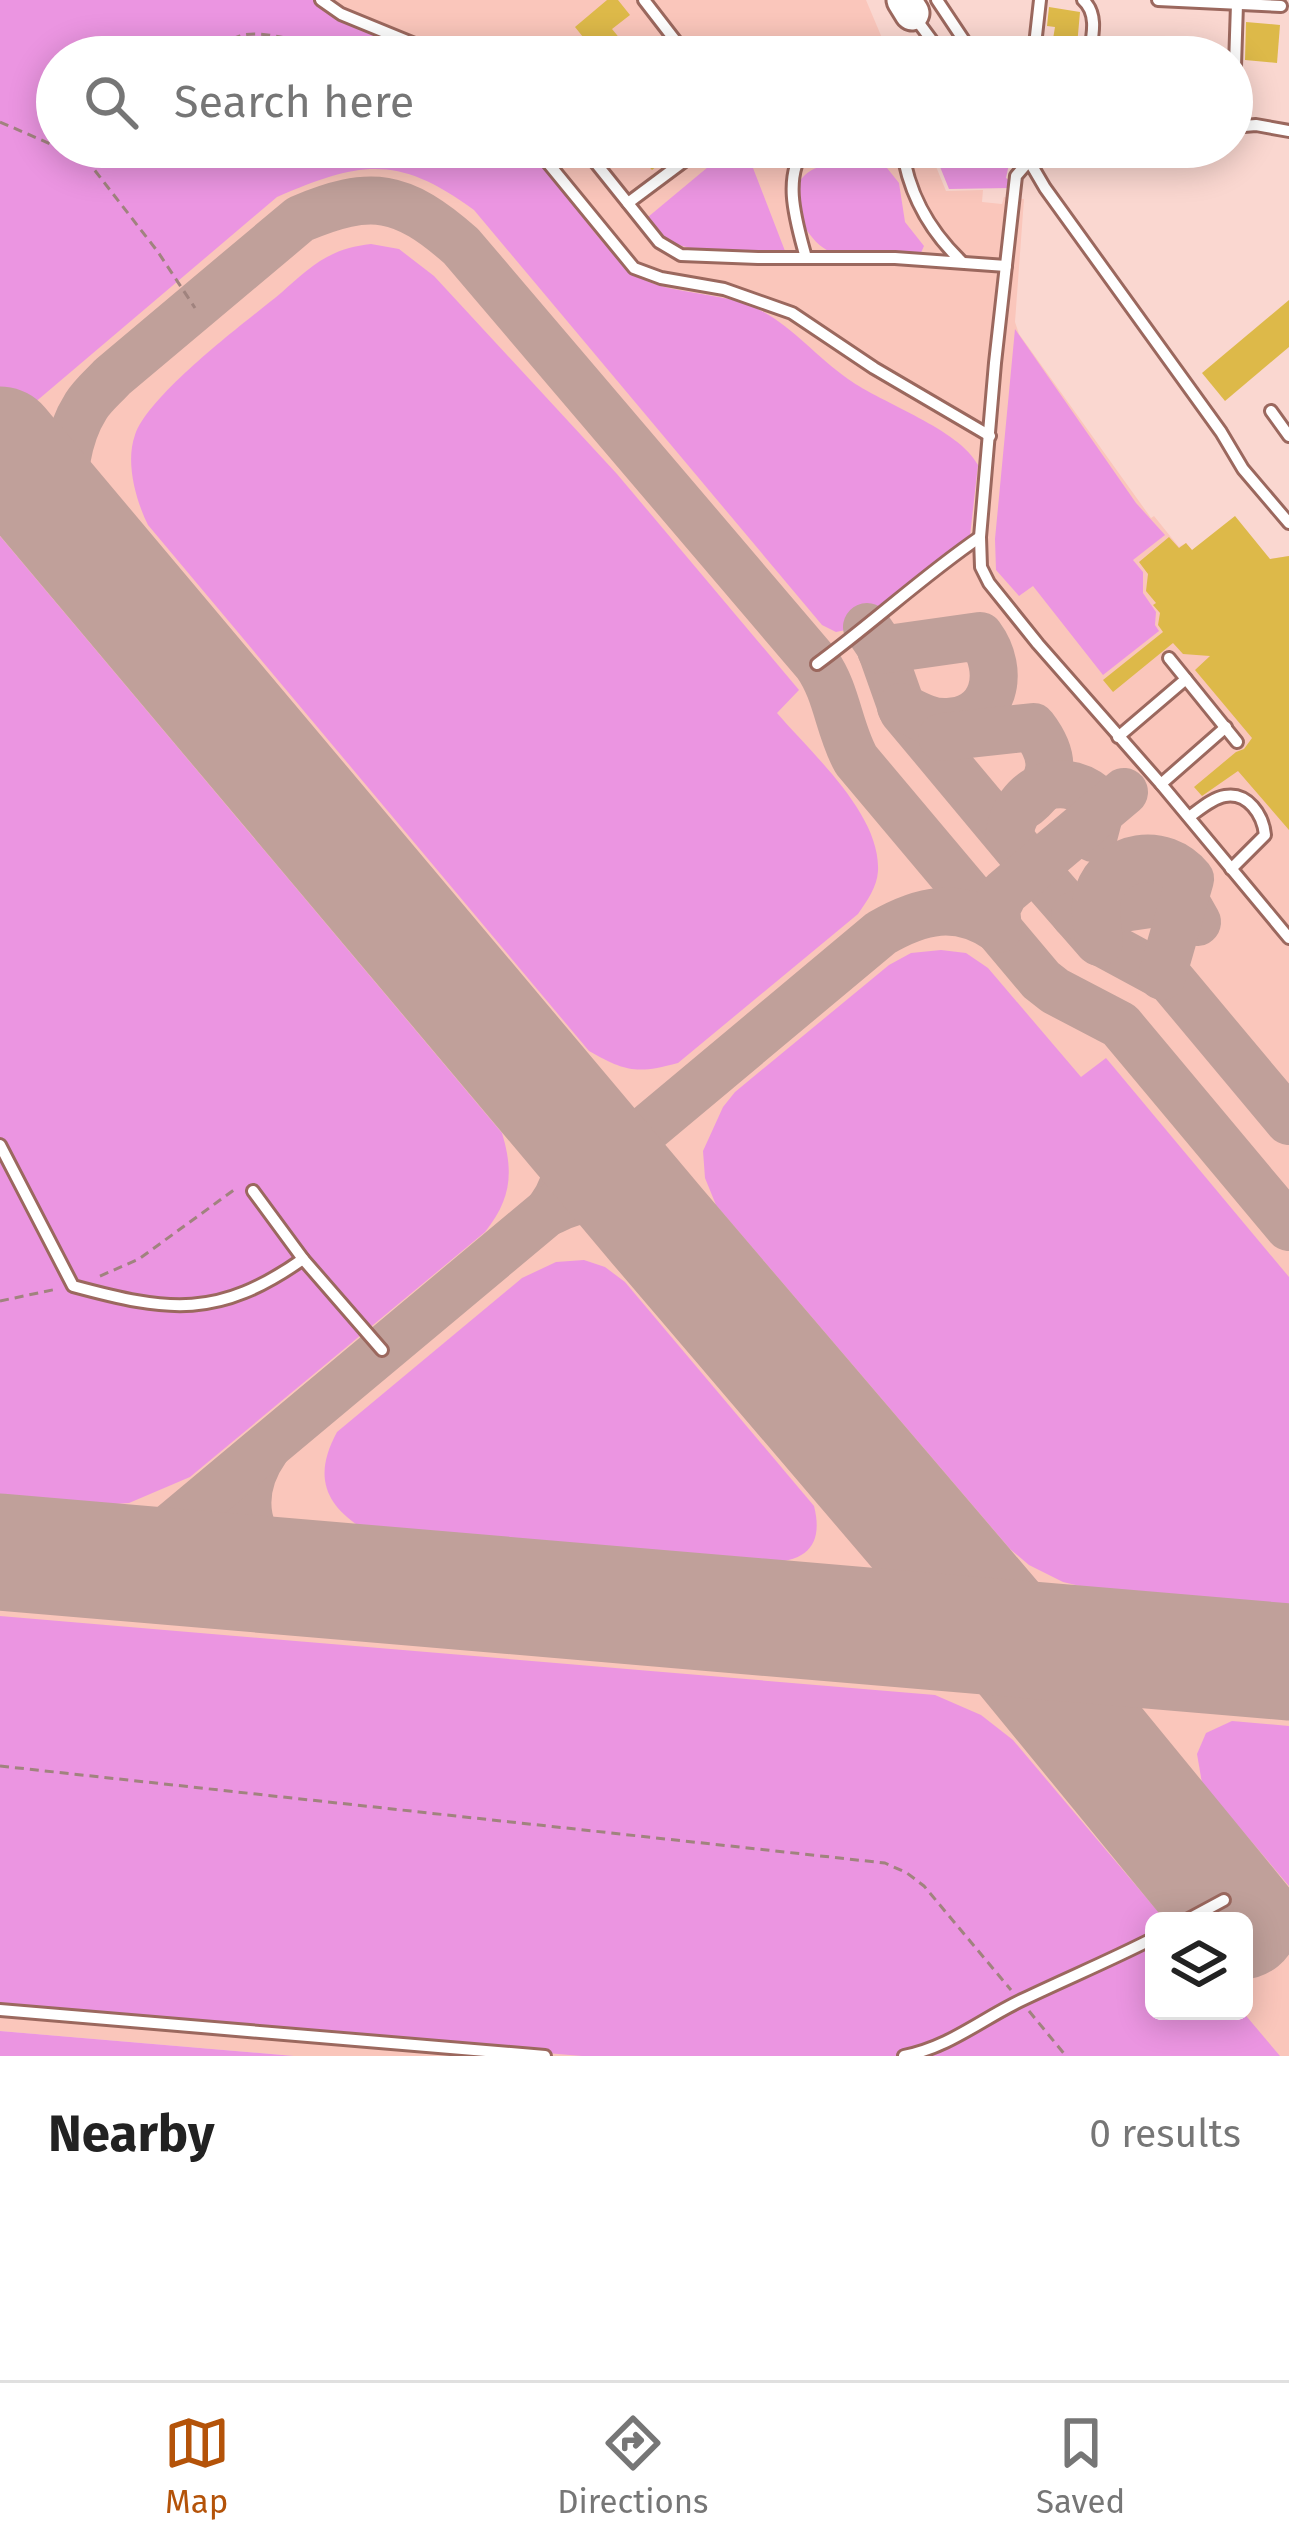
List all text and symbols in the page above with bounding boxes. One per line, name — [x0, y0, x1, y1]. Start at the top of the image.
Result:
search box — [36, 36, 1253, 168]
icon: search — [78, 69, 144, 135]
text: Search here — [174, 75, 414, 129]
map controls — [1145, 1912, 1253, 2020]
button: layers — [1145, 1912, 1253, 2020]
text: Nearby — [48, 2103, 214, 2165]
text: 0 results — [1089, 2111, 1241, 2157]
tab: Map — [164, 2410, 230, 2522]
tab: Directions — [557, 2410, 709, 2522]
tab: Saved — [1036, 2410, 1125, 2522]

